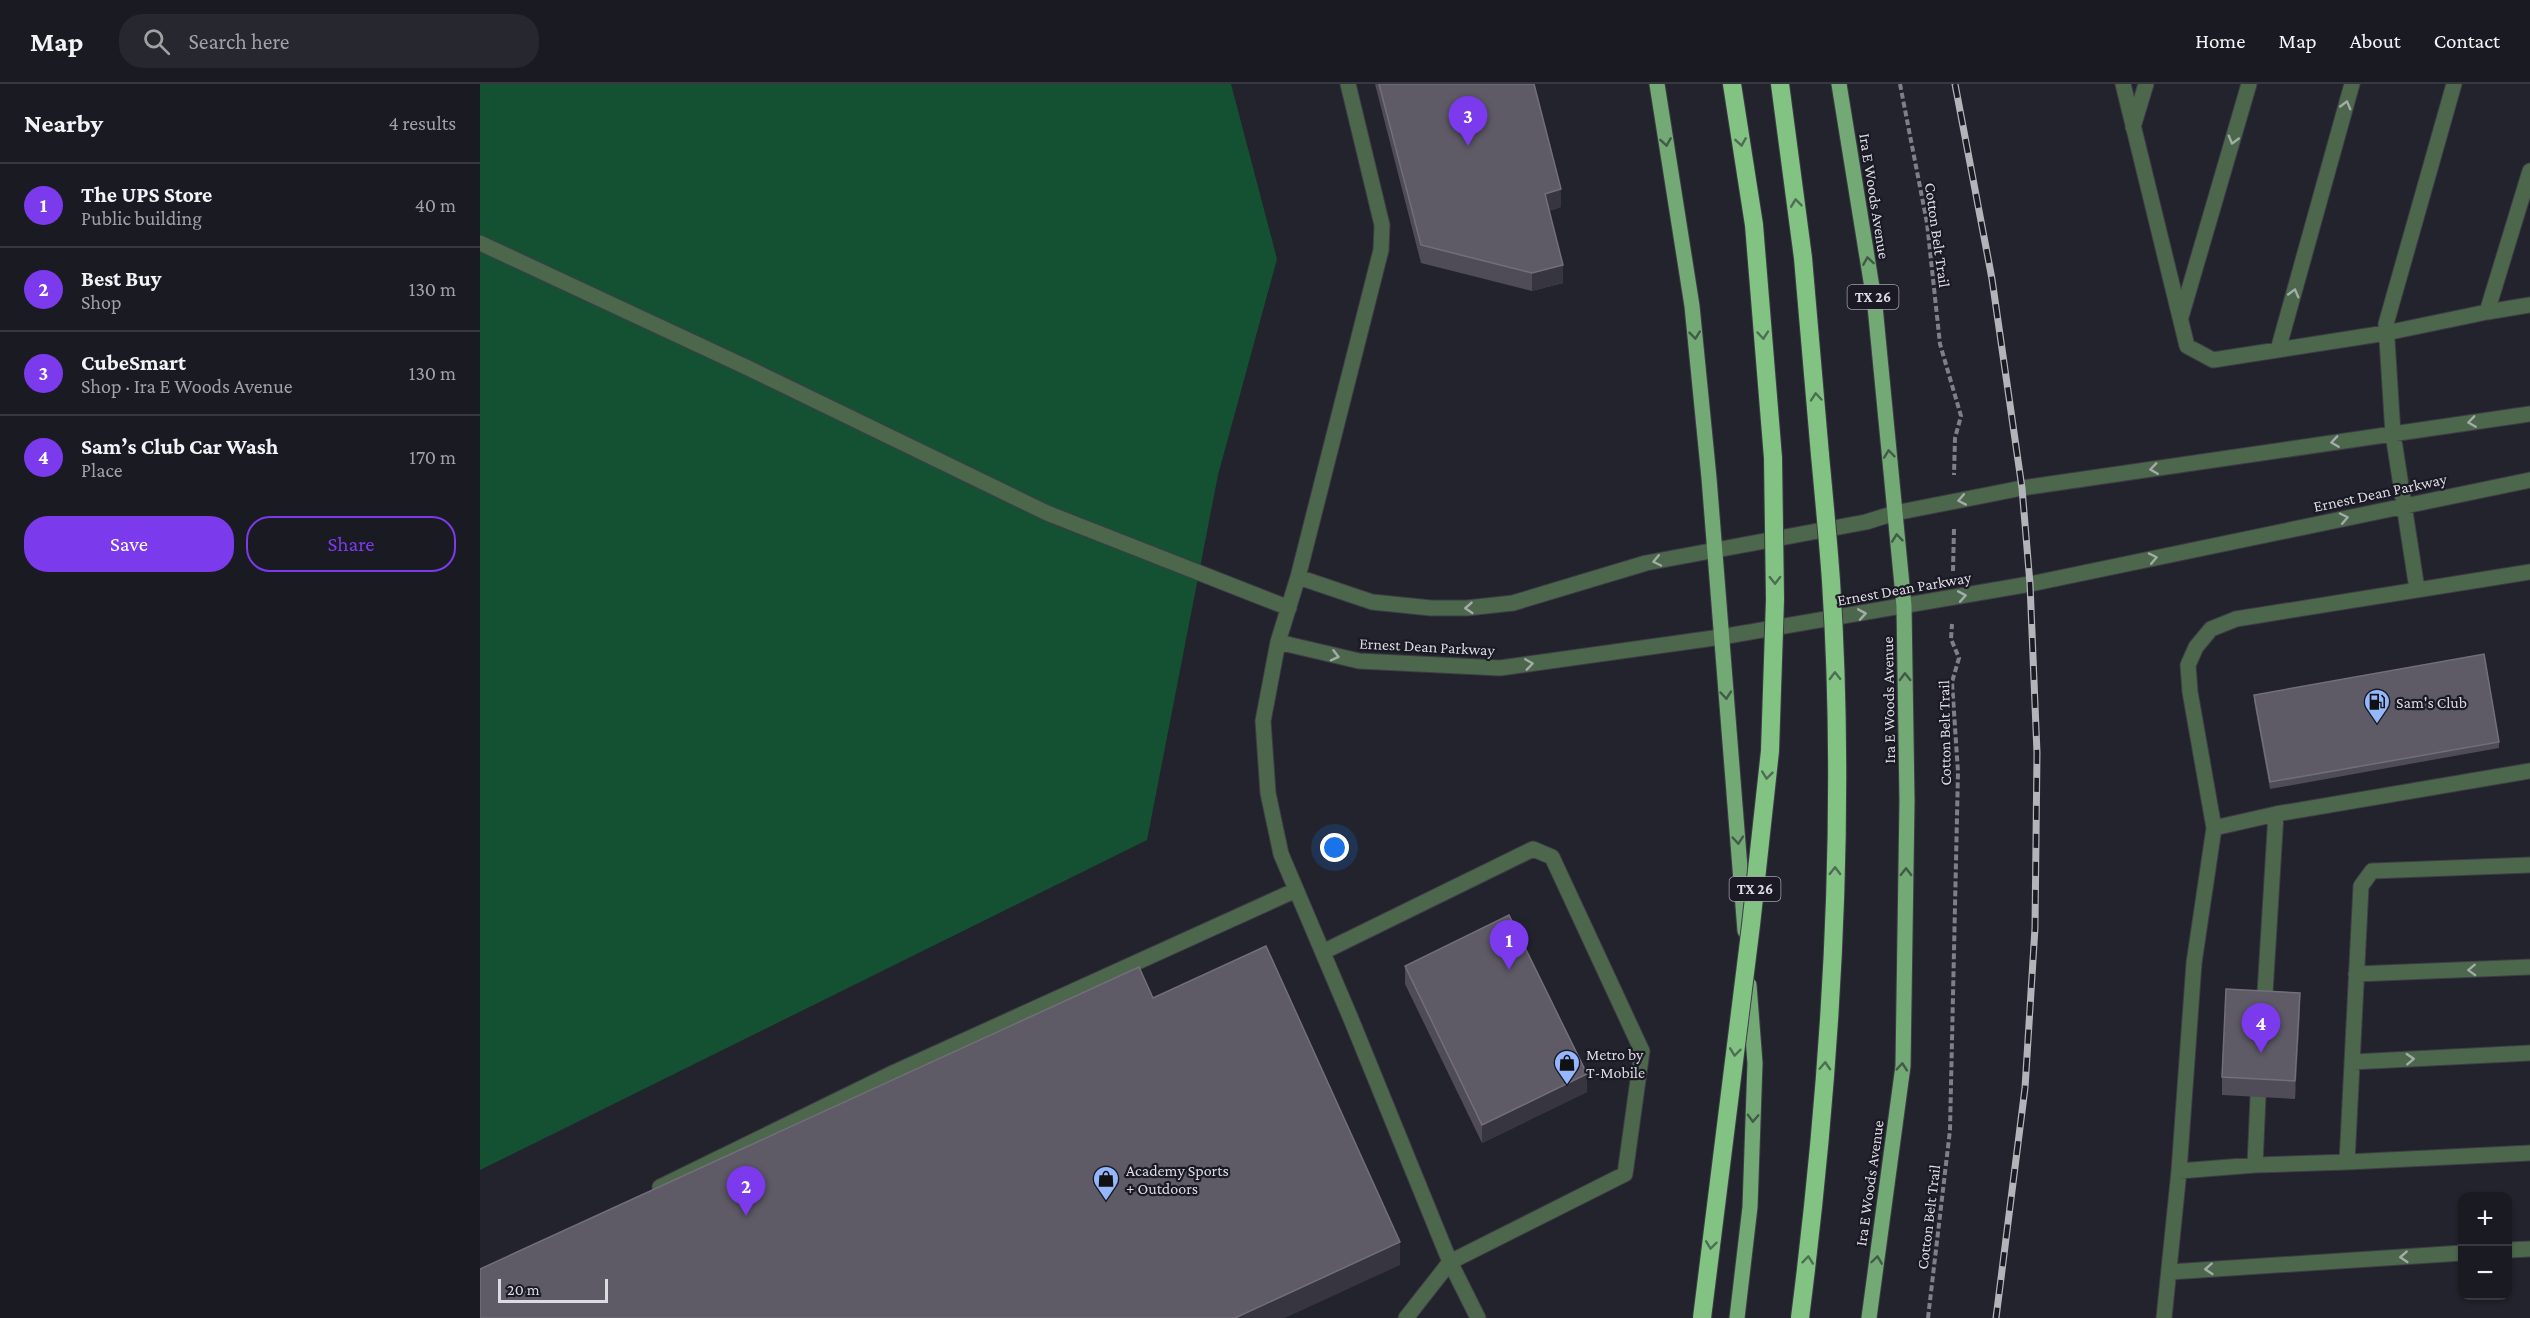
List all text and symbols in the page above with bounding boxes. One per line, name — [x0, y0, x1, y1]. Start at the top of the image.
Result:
search box — [119, 14, 539, 68]
icon: search — [140, 25, 173, 58]
text: Map — [30, 26, 83, 57]
text: Search here — [188, 29, 289, 54]
text: Home — [2195, 29, 2245, 53]
text: Map — [2278, 29, 2317, 53]
text: About — [2350, 29, 2401, 53]
text: Contact — [2434, 29, 2500, 53]
pin: 3 — [1448, 97, 1488, 146]
one-way arrow — [2339, 101, 2351, 111]
text: Nearby — [24, 109, 103, 138]
text: 4 results — [389, 112, 456, 134]
street label: Ira E Woods Avenue — [1856, 132, 1893, 260]
one-way arrow — [2228, 134, 2240, 145]
one-way arrow — [1660, 137, 1672, 146]
one-way arrow — [1734, 137, 1746, 146]
text: The UPS Store — [81, 182, 212, 207]
street label: Cotton Belt Trail — [1922, 182, 1953, 288]
text: 1 — [40, 194, 47, 216]
text: 40 m — [415, 194, 456, 216]
one-way arrow — [1790, 198, 1803, 207]
text: Public building — [81, 207, 202, 229]
one-way arrow — [1862, 256, 1874, 265]
text: Best Buy — [81, 266, 161, 291]
text: 2 — [38, 278, 49, 300]
text: 130 m — [409, 278, 456, 300]
road number: TX 26 — [1848, 285, 1898, 309]
one-way arrow — [2287, 288, 2299, 299]
text: Shop — [81, 291, 122, 313]
one-way arrow — [1688, 330, 1701, 339]
one-way arrow — [1756, 331, 1769, 340]
text: CubeSmart — [81, 350, 186, 375]
text: 3 — [39, 362, 48, 384]
text: 130 m — [409, 362, 456, 384]
text: Shop · Ira E Woods Avenue — [81, 375, 293, 397]
one-way arrow — [1810, 392, 1823, 401]
one-way arrow — [2468, 416, 2477, 428]
text: Sam’s Club Car Wash — [81, 434, 278, 459]
one-way arrow — [2330, 436, 2340, 448]
text: 4 — [38, 446, 49, 468]
text: 170 m — [409, 446, 456, 468]
one-way arrow — [1883, 450, 1896, 459]
text: Place — [81, 459, 123, 481]
one-way arrow — [2150, 462, 2159, 474]
street label: Ernest Dean Parkway — [2312, 470, 2449, 516]
one-way arrow — [1957, 493, 1967, 506]
one-way arrow — [2338, 512, 2348, 525]
button: Save — [24, 516, 234, 572]
button: Share — [246, 516, 456, 572]
one-way arrow — [1891, 534, 1904, 543]
one-way arrow — [2148, 552, 2158, 565]
one-way arrow — [1652, 554, 1662, 567]
street label: Ernest Dean Parkway — [1836, 568, 1973, 610]
one-way arrow — [1769, 575, 1781, 584]
one-way arrow — [1956, 590, 1966, 603]
one-way arrow — [1464, 601, 1473, 614]
one-way arrow — [1856, 608, 1866, 621]
street label: Ernest Dean Parkway — [1359, 634, 1496, 660]
street label: Ira E Woods Avenue — [1879, 636, 1898, 764]
one-way arrow — [1330, 648, 1340, 661]
one-way arrow — [1525, 658, 1534, 670]
one-way arrow — [1829, 672, 1841, 681]
one-way arrow — [1899, 672, 1912, 681]
street label: Cotton Belt Trail — [1935, 680, 1954, 786]
fuel station icon: Sam's Club — [2362, 687, 2392, 725]
one-way arrow — [1719, 691, 1732, 700]
place label: Sam's Club — [2396, 694, 2467, 711]
one-way arrow — [1761, 770, 1774, 779]
your location — [1320, 833, 1349, 862]
one-way arrow — [1731, 835, 1744, 844]
one-way arrow — [1829, 867, 1841, 876]
one-way arrow — [1900, 867, 1912, 876]
road number: TX 26 — [1730, 877, 1780, 901]
pin: 1 — [1490, 920, 1528, 970]
one-way arrow — [2467, 963, 2476, 976]
pin: 4 — [2242, 1004, 2280, 1053]
place label: Metro by T-Mobile — [1586, 1046, 1645, 1081]
one-way arrow — [1730, 1047, 1742, 1056]
shop icon: Metro by T-Mobile — [1552, 1048, 1582, 1086]
one-way arrow — [2406, 1053, 2415, 1066]
one-way arrow — [1819, 1061, 1832, 1070]
one-way arrow — [1895, 1062, 1908, 1071]
one-way arrow — [1746, 1113, 1759, 1122]
street label: Ira E Woods Avenue — [1852, 1119, 1887, 1247]
place label: Academy Sports + Outdoors — [1126, 1162, 1229, 1197]
shop icon: Academy Sports + Outdoors — [1091, 1164, 1121, 1202]
street label: Cotton Belt Trail — [1914, 1164, 1943, 1270]
pin: 2 — [726, 1166, 766, 1216]
map controls — [2458, 1192, 2512, 1300]
button: + — [2458, 1192, 2512, 1246]
one-way arrow — [1706, 1241, 1718, 1250]
button: − — [2458, 1246, 2512, 1300]
one-way arrow — [2400, 1250, 2409, 1263]
one-way arrow — [1801, 1255, 1813, 1265]
one-way arrow — [1870, 1255, 1883, 1265]
one-way arrow — [2205, 1262, 2214, 1275]
scale bar — [498, 1276, 608, 1304]
text: 20 m — [507, 1281, 540, 1298]

